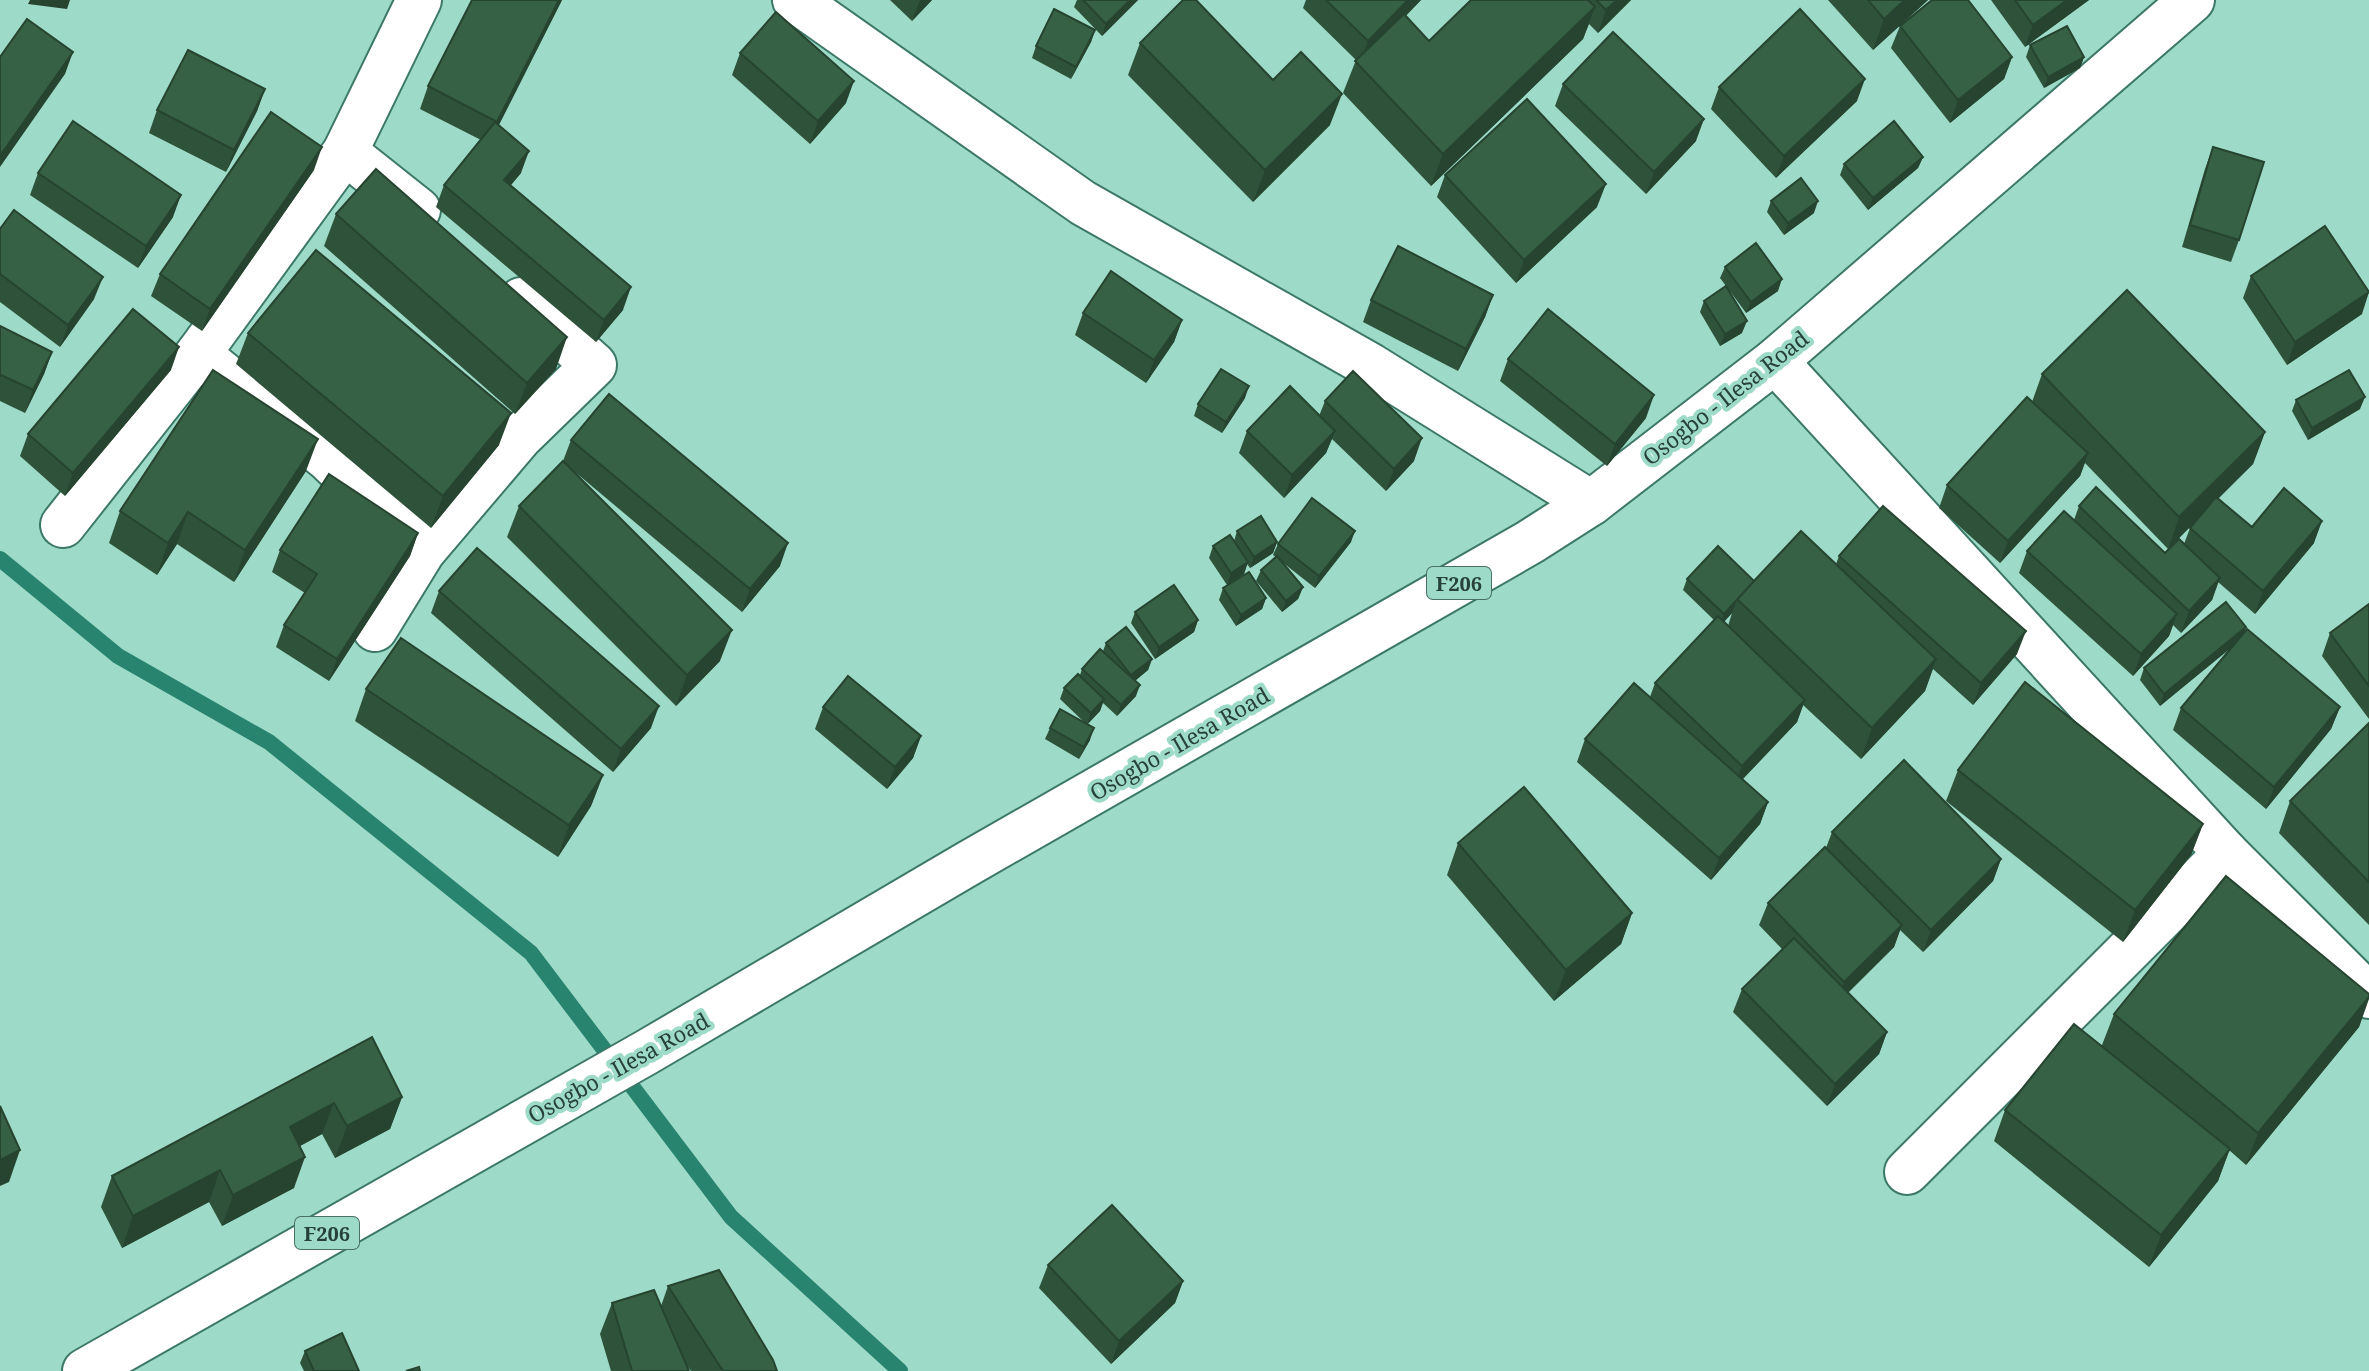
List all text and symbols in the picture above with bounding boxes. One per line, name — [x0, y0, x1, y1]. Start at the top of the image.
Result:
street label: Osogbo - Ilesa Road — [1636, 322, 1815, 471]
road number: F206 — [1427, 567, 1491, 599]
street label: Osogbo - Ilesa Road — [1084, 679, 1275, 807]
street label: Osogbo - Ilesa Road — [522, 1004, 714, 1129]
road number: F206 — [295, 1217, 359, 1249]

